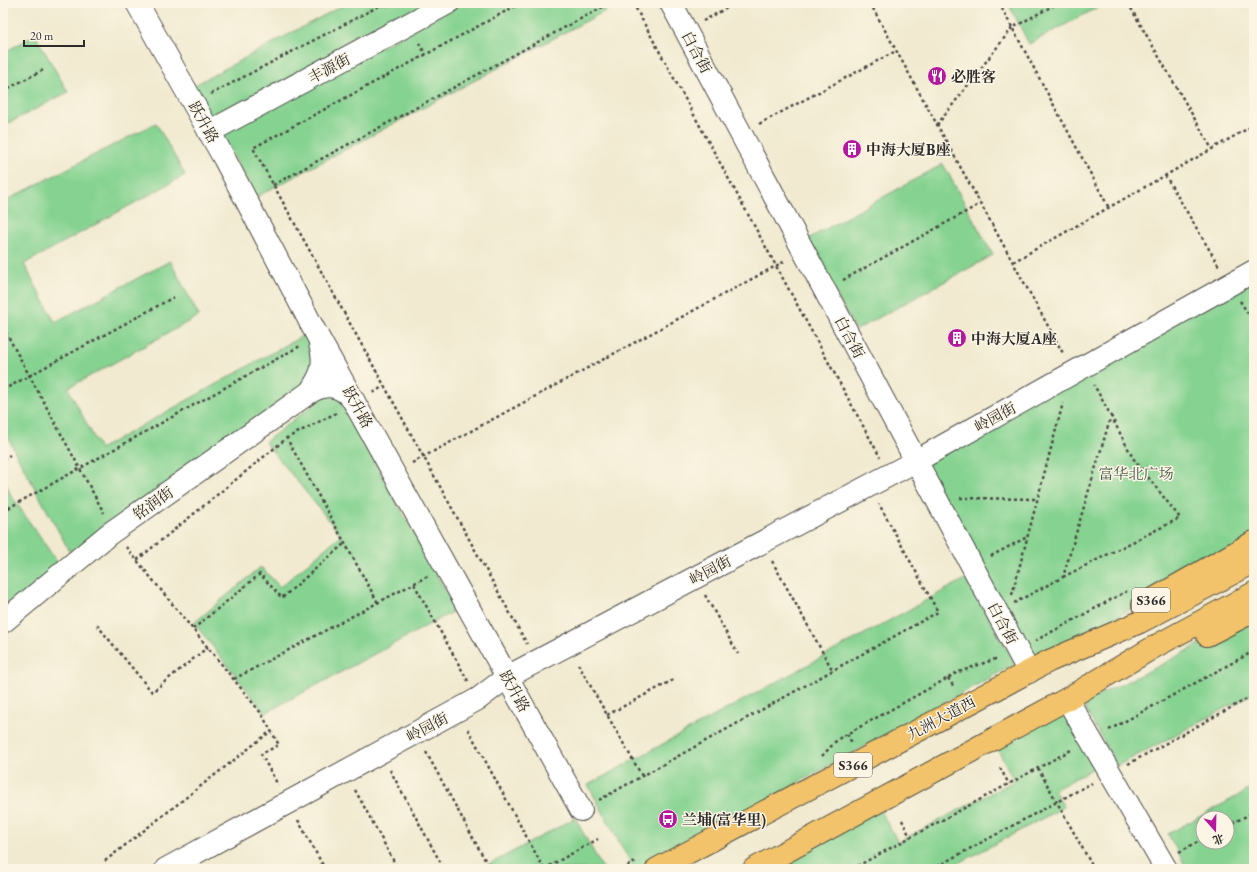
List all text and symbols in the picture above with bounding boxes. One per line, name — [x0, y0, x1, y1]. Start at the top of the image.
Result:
scale bar — [24, 22, 84, 48]
text: 20 m — [30, 28, 54, 44]
street label: 白合街 — [678, 28, 716, 76]
street label: 丰源街 — [305, 49, 353, 87]
restaurant icon: 必胜客 — [926, 65, 948, 87]
place label: 必胜客 — [951, 67, 996, 86]
street label: 跃升路 — [185, 98, 223, 146]
building icon: 中海大厦B座 — [841, 138, 863, 160]
place label: 中海大厦B座 — [866, 140, 950, 159]
street label: 白合街 — [831, 313, 869, 361]
building icon: 中海大厦A座 — [946, 327, 968, 349]
place label: 中海大厦A座 — [971, 329, 1057, 348]
street label: 跃升路 — [339, 383, 377, 431]
street label: 岭园街 — [971, 398, 1019, 436]
park label: 富华北广场 — [1098, 464, 1174, 483]
street label: 铭润街 — [129, 482, 177, 524]
street label: 岭园街 — [686, 551, 734, 589]
road number: S366 — [1132, 588, 1170, 612]
street label: 白合街 — [984, 599, 1022, 647]
street label: 跃升路 — [496, 667, 534, 715]
street label: 九洲大道西 — [903, 692, 979, 744]
street label: 岭园街 — [403, 708, 451, 746]
road number: S366 — [834, 753, 872, 777]
bus stop icon: 兰埔(富华里) — [657, 808, 679, 830]
place label: 兰埔(富华里) — [682, 810, 767, 829]
north arrow — [1195, 810, 1235, 850]
text: 北 — [1211, 831, 1226, 848]

